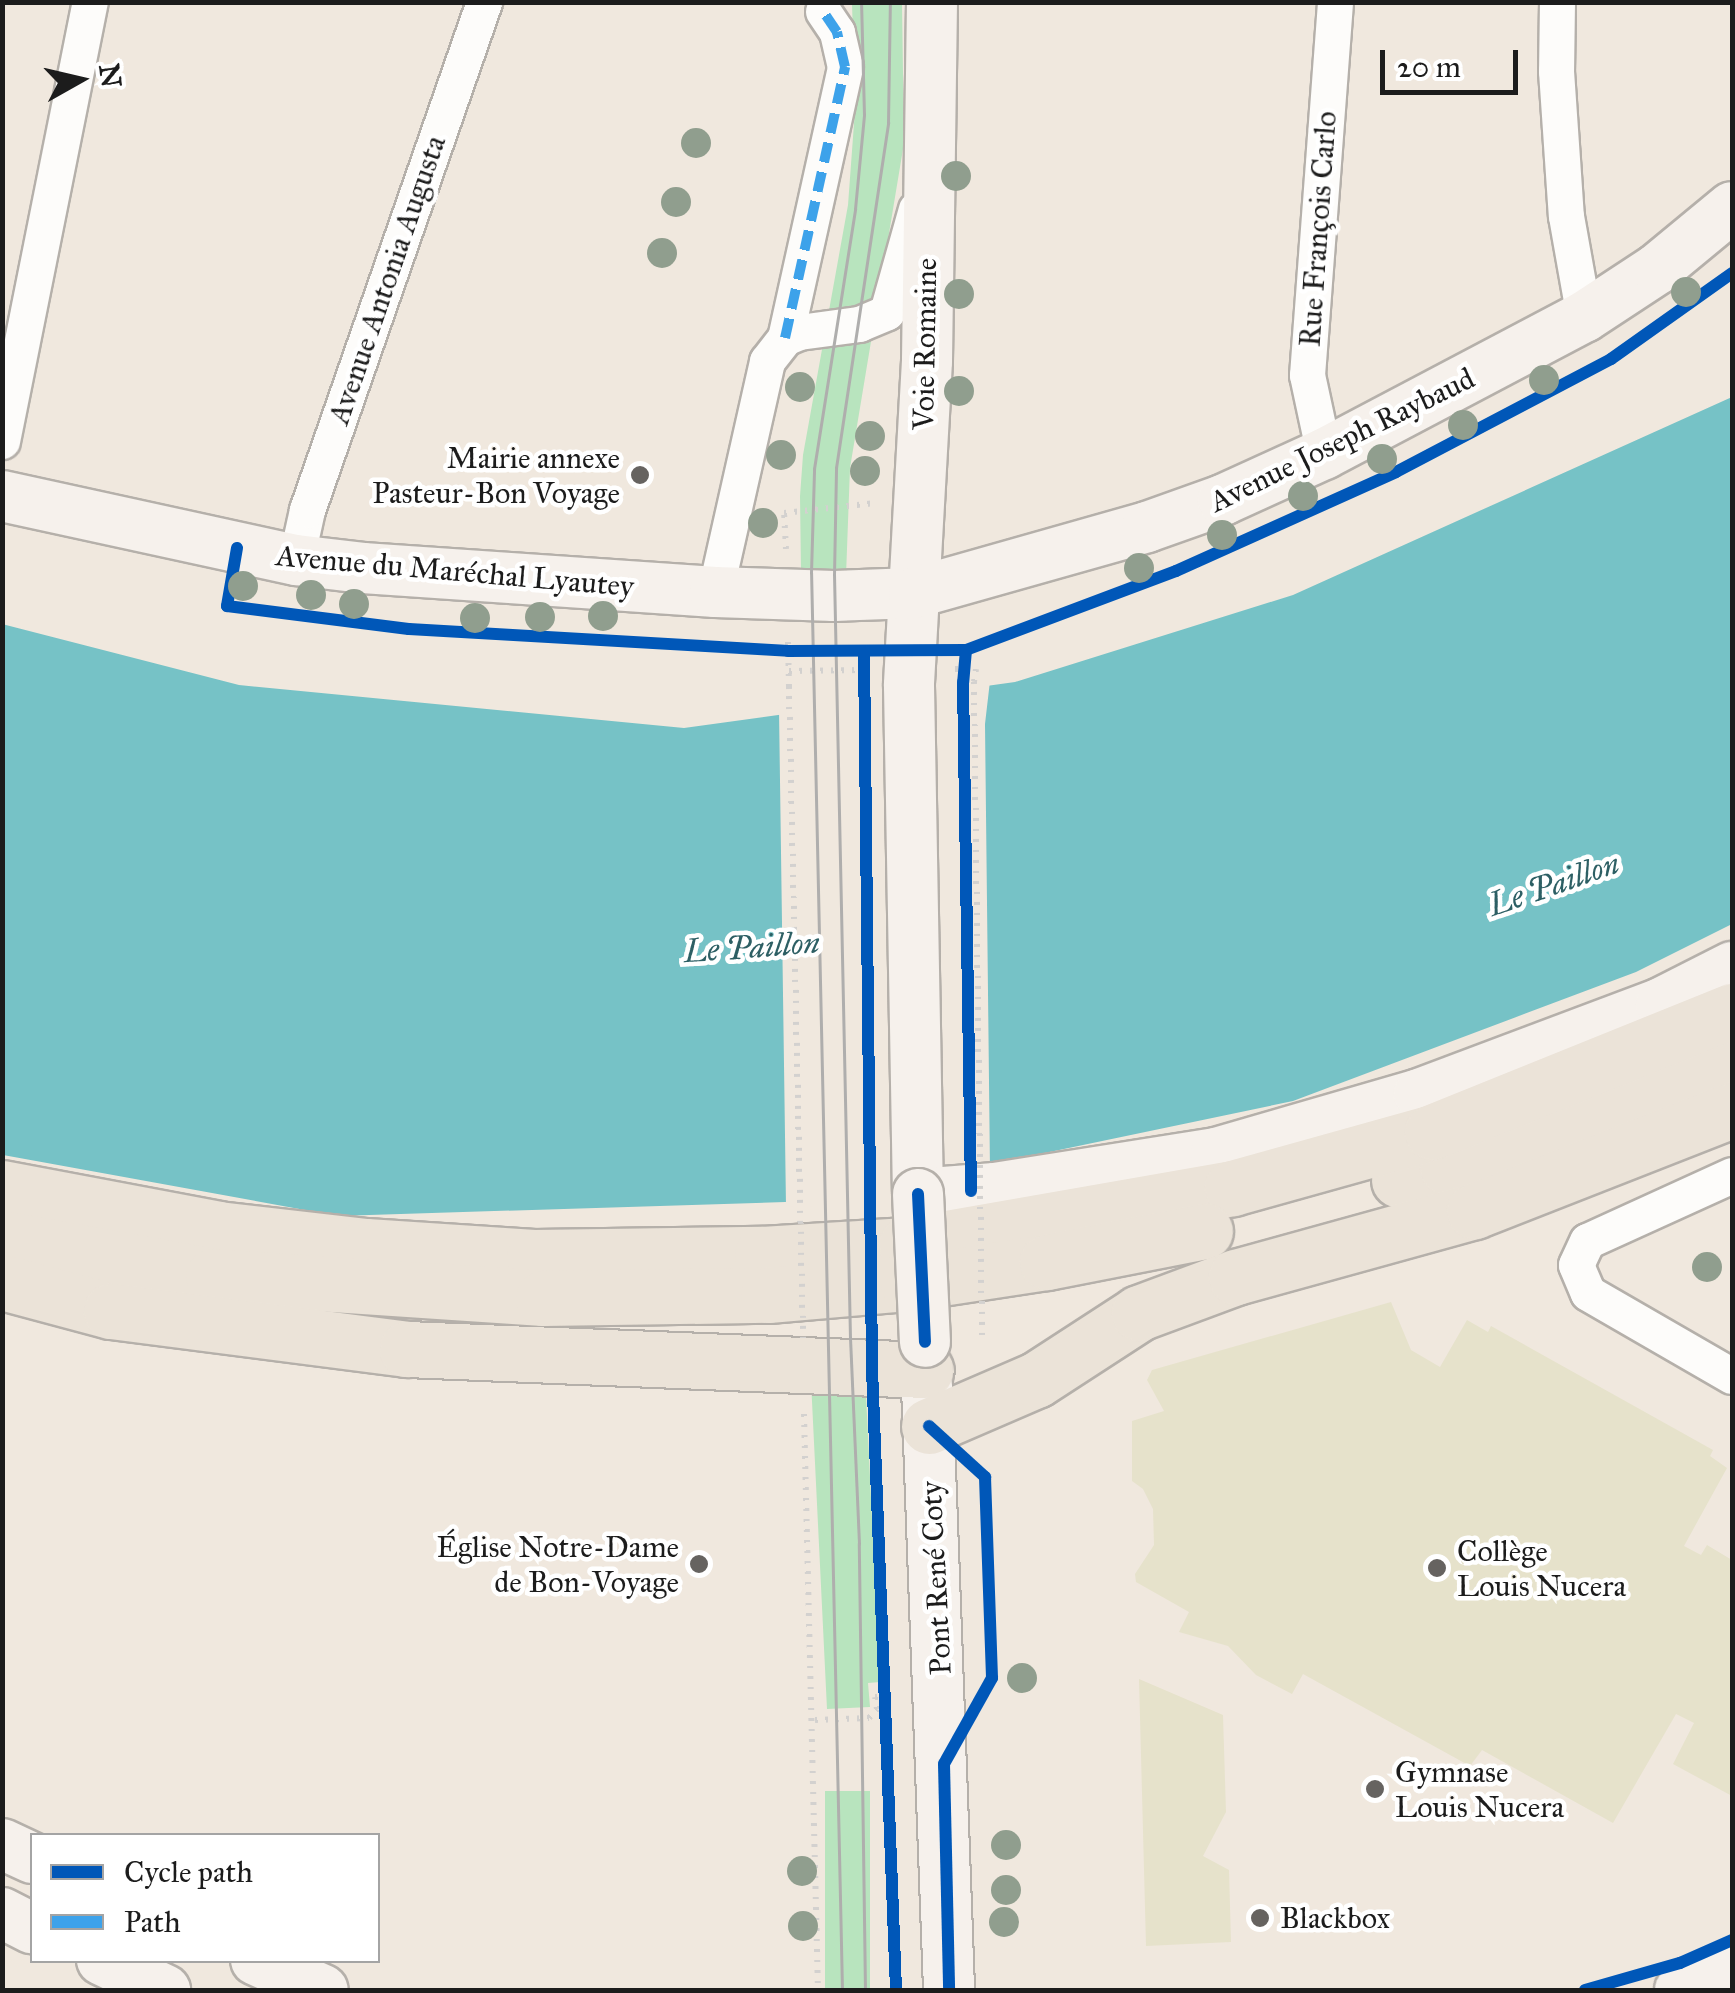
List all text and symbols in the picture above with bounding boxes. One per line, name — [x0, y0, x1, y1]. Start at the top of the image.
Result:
north arrow — [30, 30, 130, 130]
scale bar — [1385, 30, 1522, 92]
text: 20 m — [1397, 49, 1461, 85]
text: N — [91, 62, 129, 90]
street label: Rue François Carlo — [1292, 110, 1344, 348]
street label: Avenue Antonia Augusta — [321, 131, 453, 429]
street label: Voie Romaine — [906, 258, 944, 430]
street label: Avenue Joseph Raybaud — [1204, 360, 1480, 520]
place label: Mairie annexe Pasteur-Bon Voyage — [372, 440, 620, 510]
marker: Mairie annexe Pasteur-Bon Voyage — [629, 464, 651, 486]
street label: Avenue du Maréchal Lyautey — [275, 537, 635, 605]
water label: Le Paillon — [1483, 845, 1625, 925]
water label: Le Paillon — [683, 924, 821, 972]
street label: Pont René Coty — [913, 1480, 959, 1676]
place label: Église Notre-Dame de Bon-Voyage — [437, 1529, 679, 1600]
place label: Collège Louis Nucera — [1457, 1533, 1626, 1604]
marker: Église Notre-Dame de Bon-Voyage — [688, 1553, 710, 1575]
marker: Collège Louis Nucera — [1426, 1557, 1448, 1579]
place label: Gymnase Louis Nucera — [1395, 1754, 1564, 1824]
marker: Gymnase Louis Nucera — [1364, 1778, 1386, 1800]
legend — [30, 1833, 380, 1963]
text: Cycle path — [124, 1854, 253, 1890]
place label: Blackbox — [1280, 1900, 1390, 1936]
text: Path — [124, 1904, 181, 1940]
marker: Blackbox — [1249, 1907, 1271, 1929]

